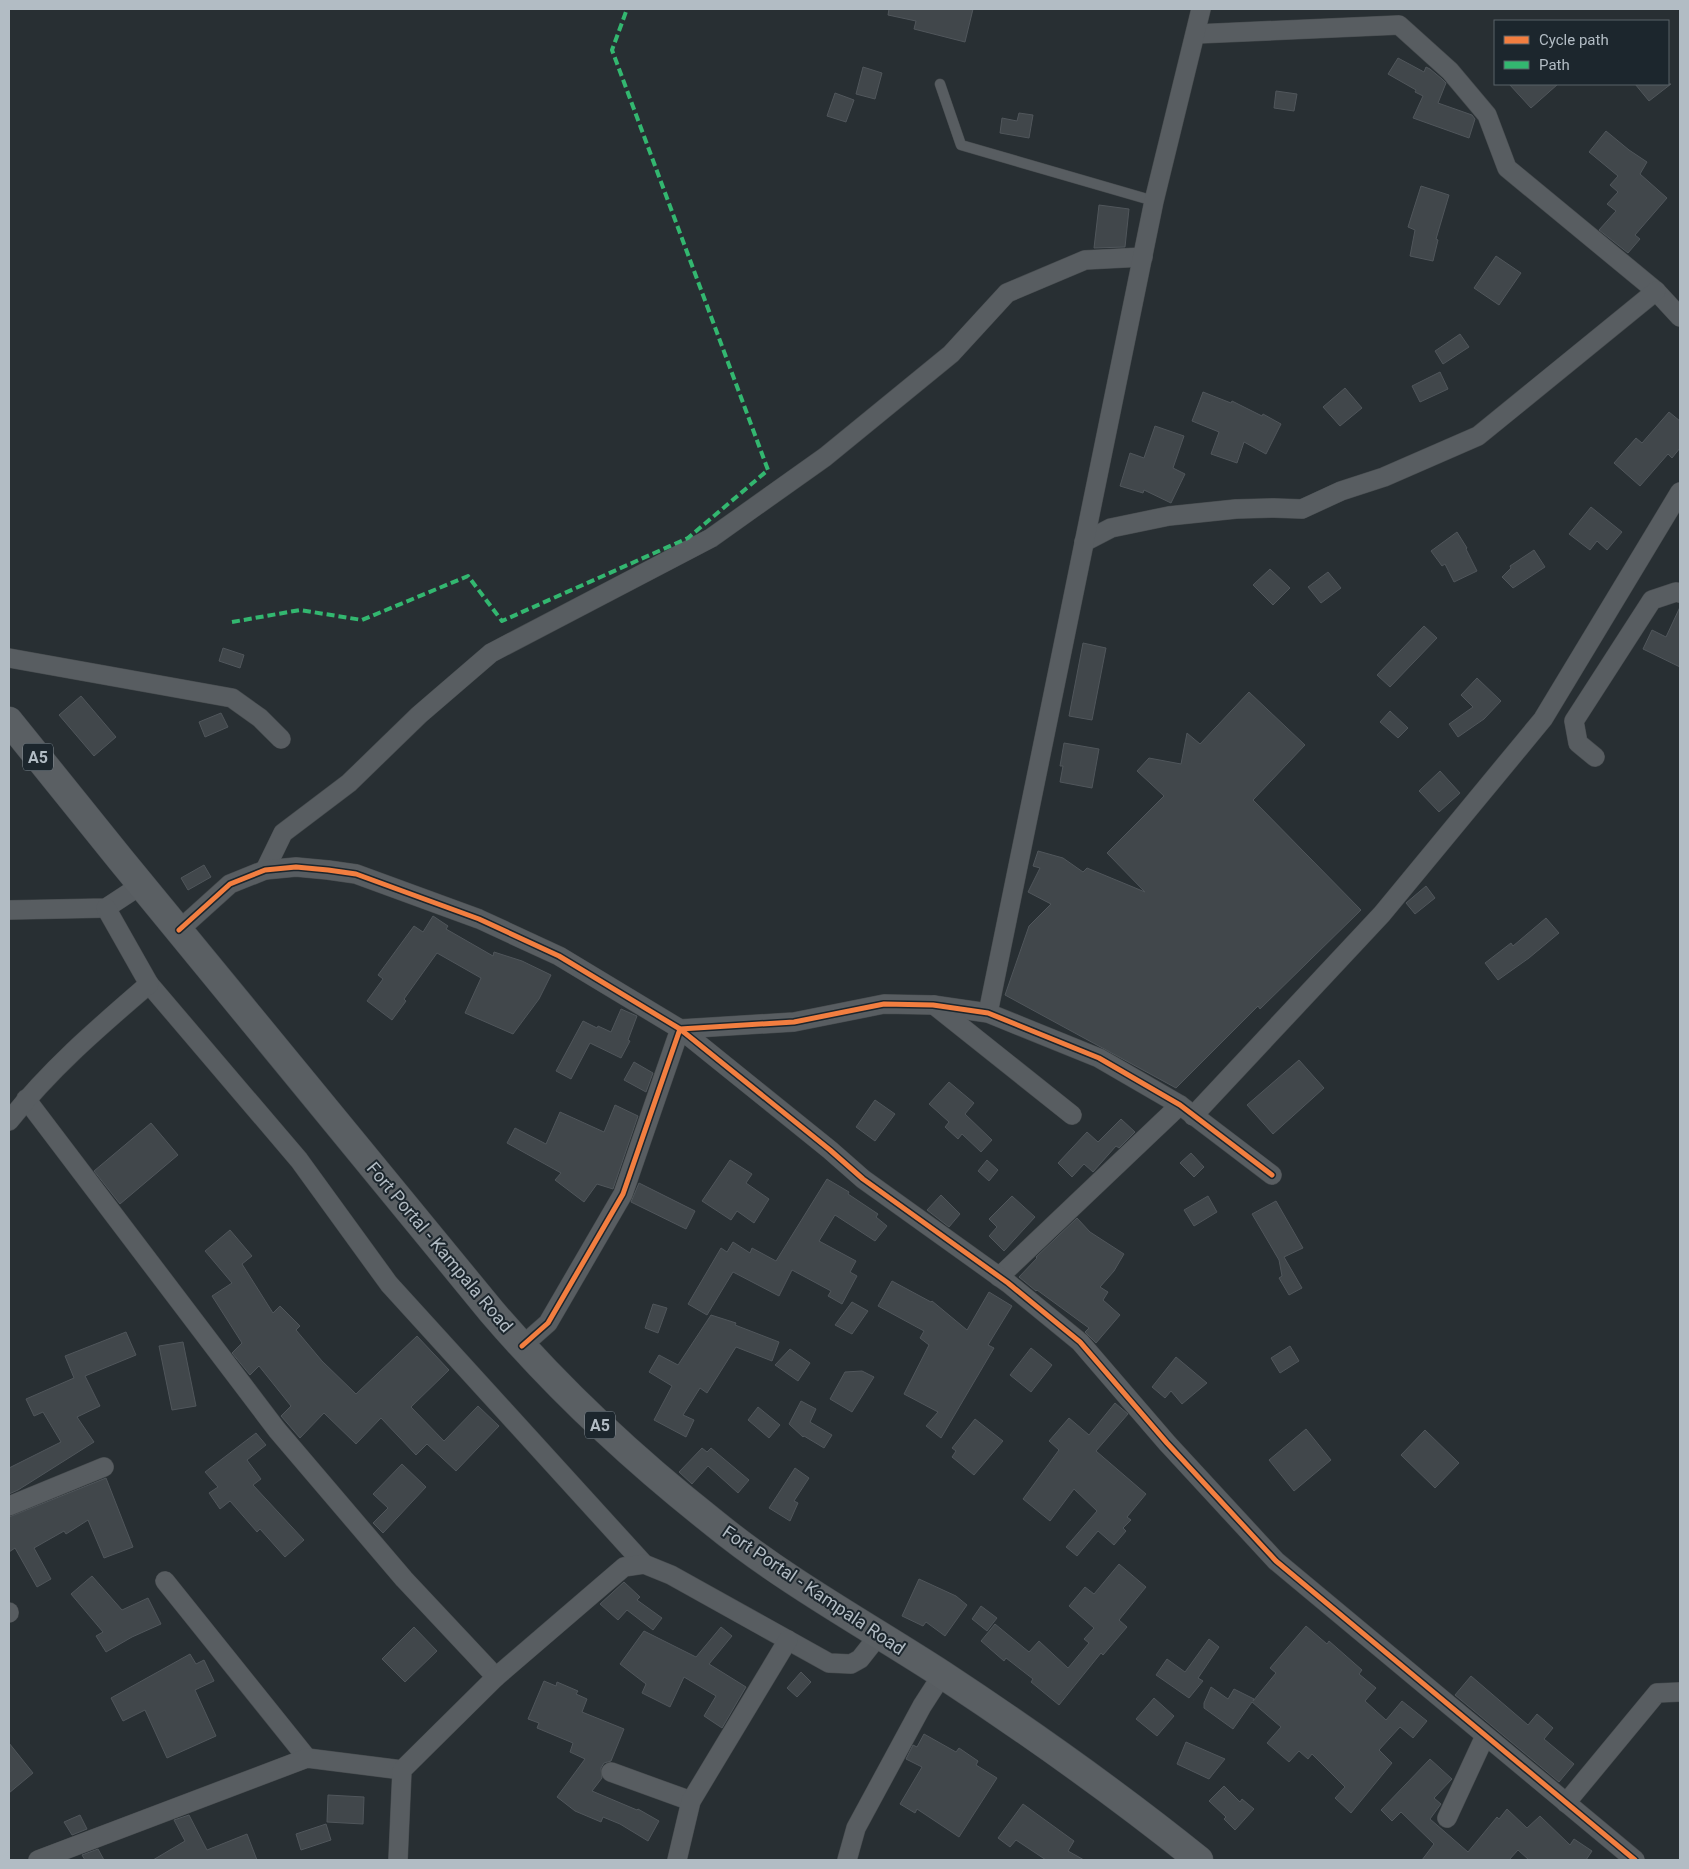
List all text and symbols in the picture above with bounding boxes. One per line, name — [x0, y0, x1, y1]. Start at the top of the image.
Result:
legend — [1494, 20, 1669, 85]
text: Cycle path — [1539, 31, 1609, 49]
text: Path — [1539, 56, 1570, 74]
road number: A5 — [23, 744, 53, 770]
street label: Fort Portal - Kampala Road — [363, 1158, 517, 1336]
road number: A5 — [585, 1412, 615, 1438]
street label: Fort Portal - Kampala Road — [719, 1521, 909, 1659]

